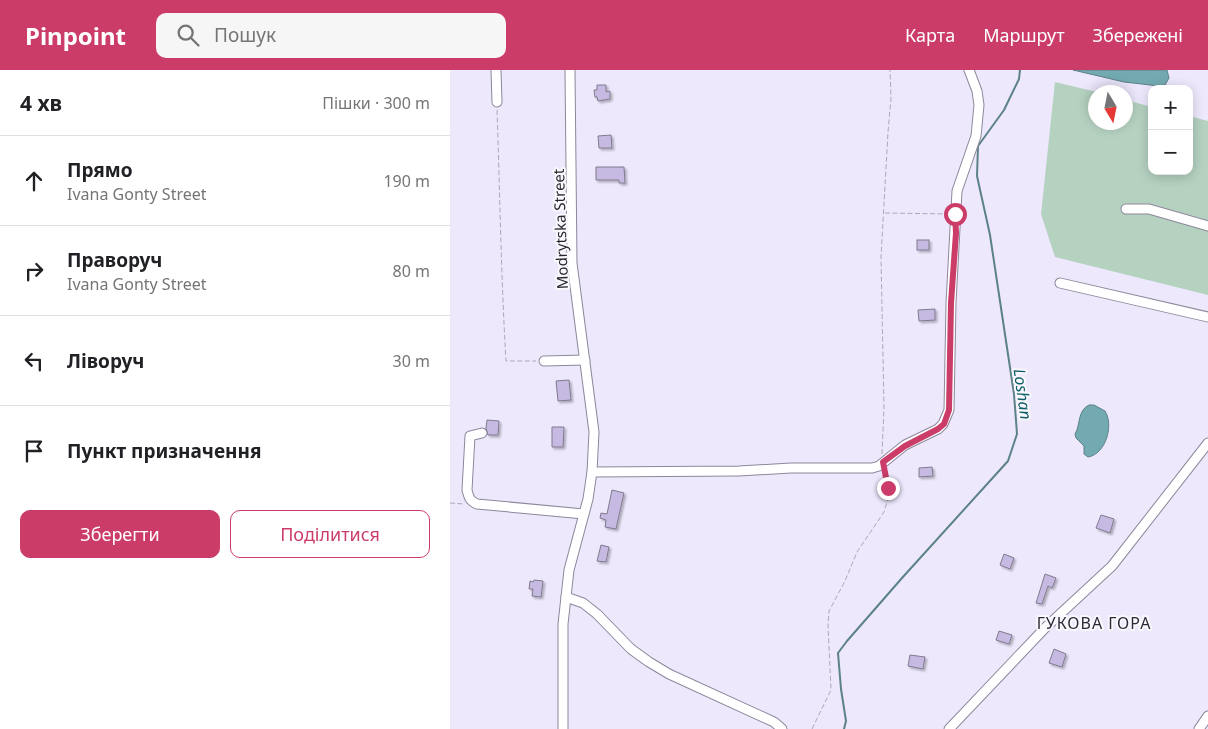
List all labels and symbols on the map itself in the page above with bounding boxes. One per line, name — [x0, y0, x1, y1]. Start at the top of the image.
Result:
north arrow — [1088, 85, 1133, 130]
street label: Modrytska Street — [548, 168, 572, 290]
route start — [944, 203, 967, 226]
water label: Loshan — [1009, 367, 1037, 421]
route end — [877, 477, 900, 500]
district label: ГУКОВА ГОРА — [1037, 612, 1151, 634]

